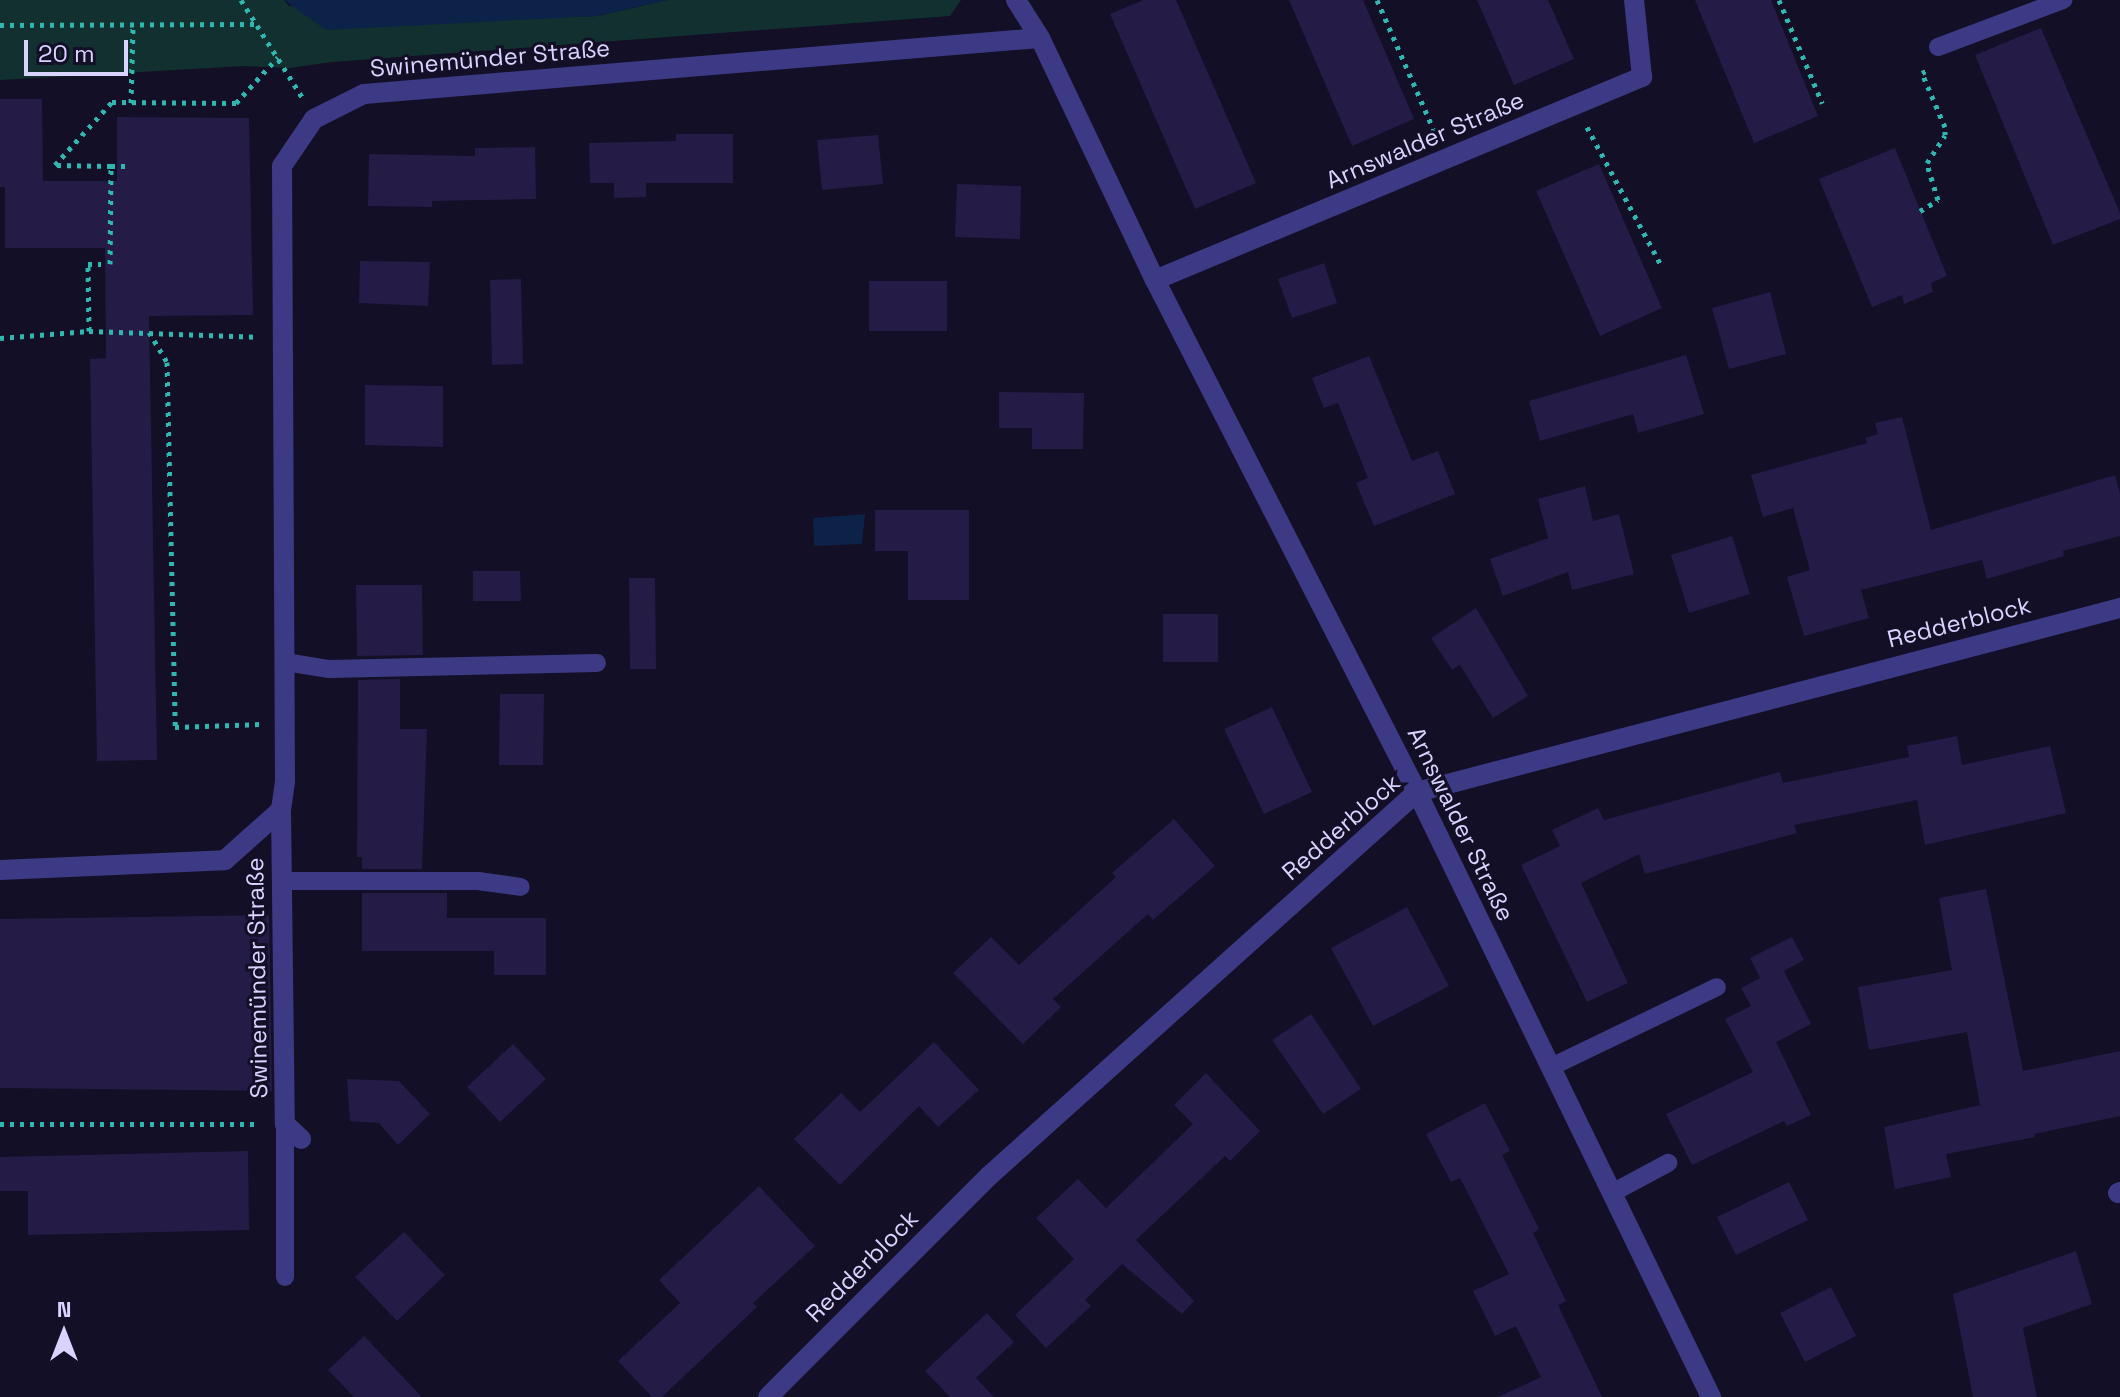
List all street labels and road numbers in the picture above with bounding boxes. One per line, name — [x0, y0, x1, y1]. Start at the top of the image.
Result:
street label: Swinemünder Straße — [369, 33, 611, 83]
street label: Arnswalder Straße — [1322, 85, 1528, 195]
street label: Redderblock — [1884, 590, 2034, 654]
street label: Arnswalder Straße — [1402, 722, 1520, 926]
street label: Redderblock — [1276, 768, 1406, 886]
street label: Swinemünder Straße — [240, 857, 274, 1099]
street label: Redderblock — [800, 1204, 924, 1328]

